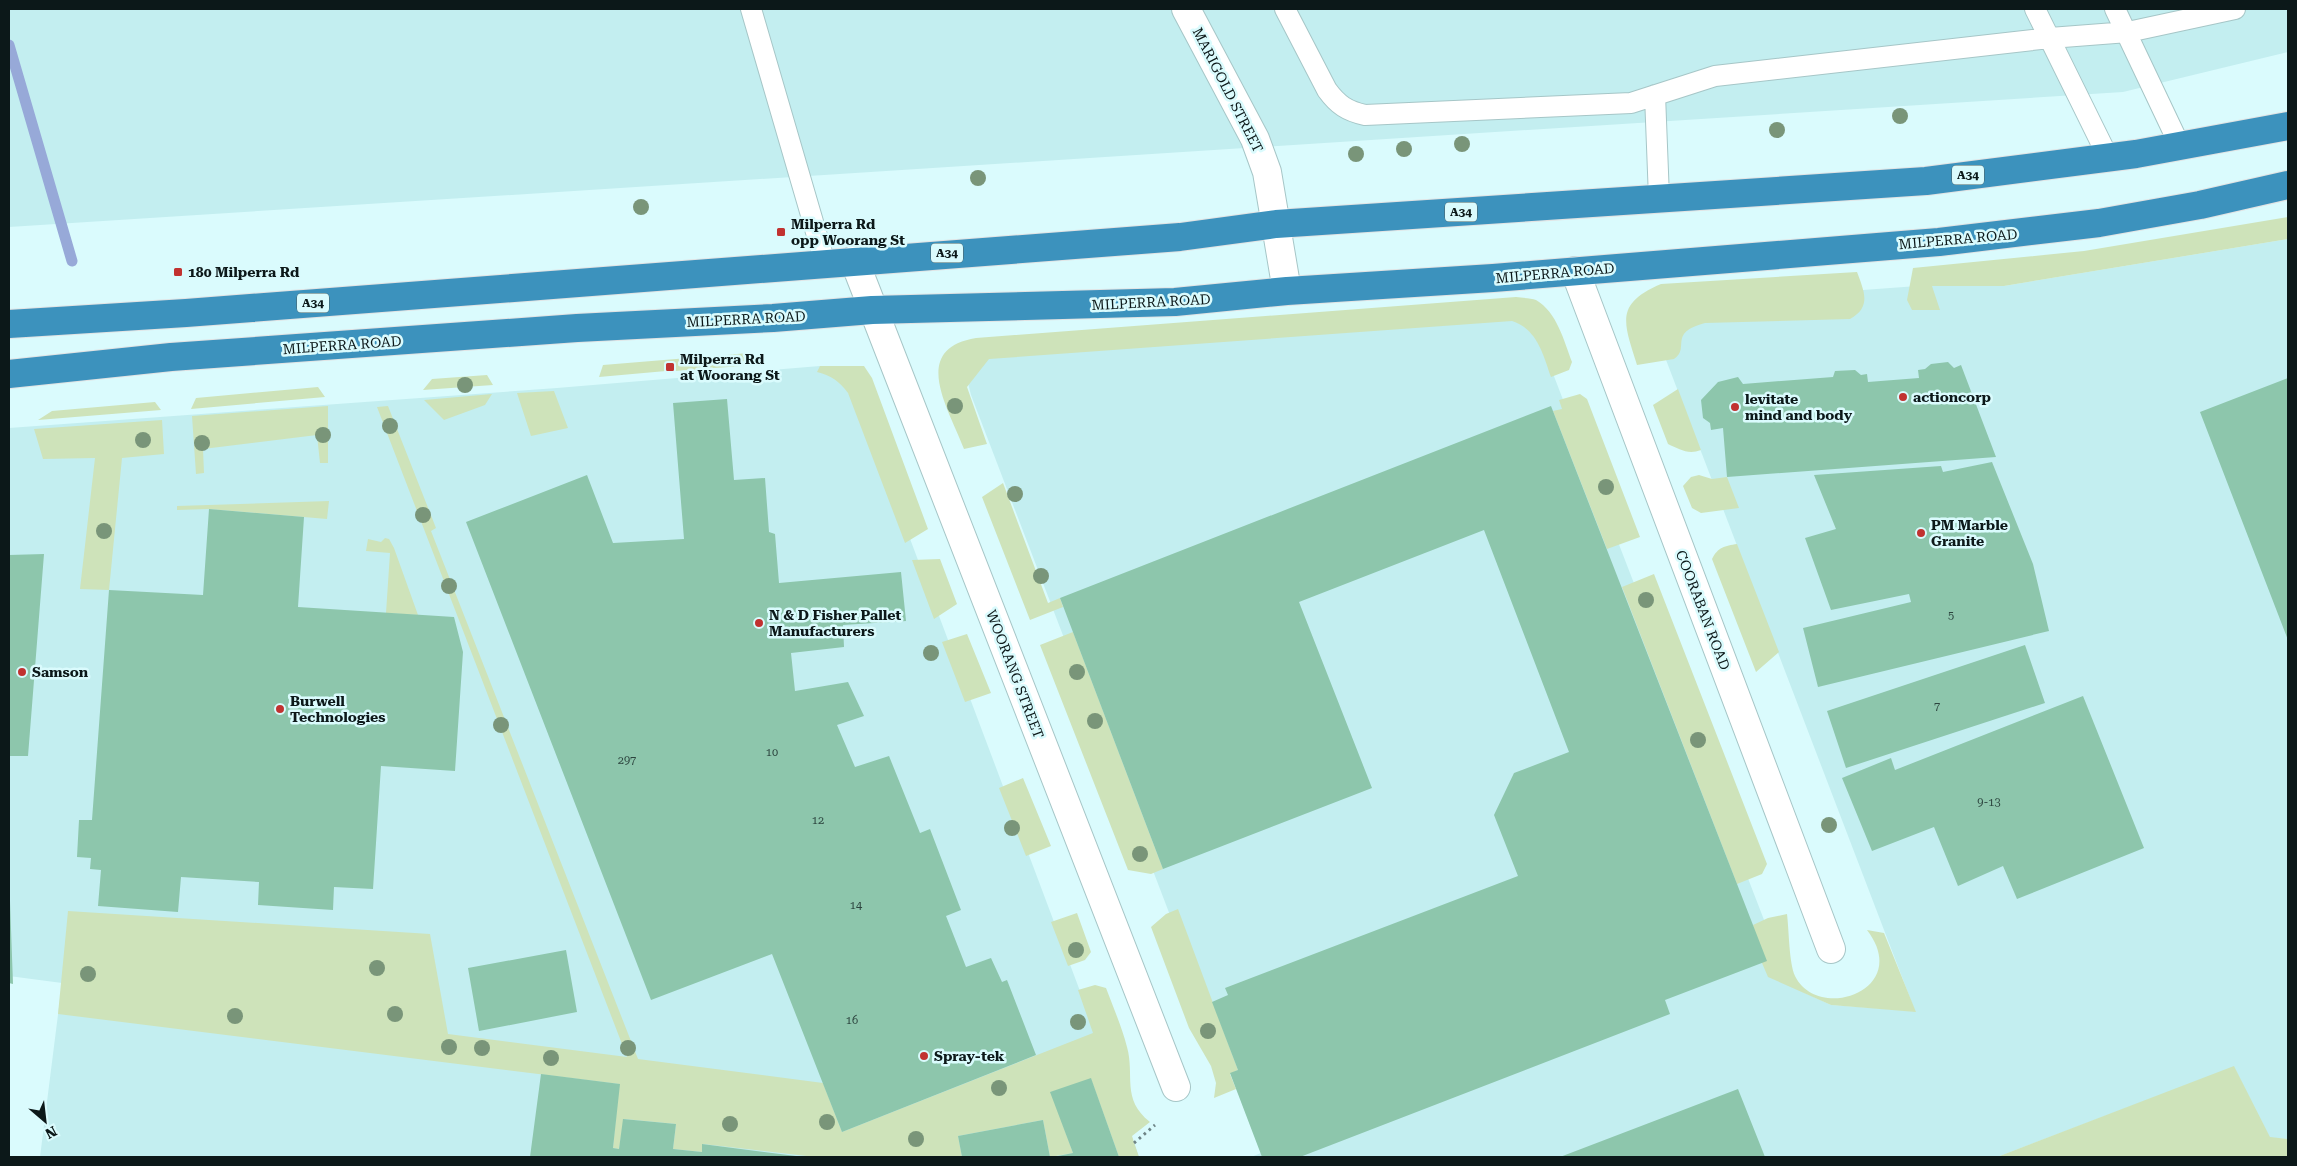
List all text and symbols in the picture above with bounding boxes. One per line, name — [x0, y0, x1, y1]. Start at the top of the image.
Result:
street label: MARIGOLD STREET — [1190, 25, 1266, 155]
road number: A34 — [1952, 166, 1984, 184]
road number: A34 — [1445, 202, 1477, 222]
place label: Milperra Rd opp Woorang St — [791, 216, 905, 248]
marker: Milperra Rd opp Woorang St — [775, 226, 787, 238]
street label: MILPERRA ROAD — [1898, 226, 2018, 252]
road number: A34 — [931, 244, 963, 262]
street label: MILPERRA ROAD — [1495, 260, 1615, 286]
place label: 180 Milperra Rd — [188, 264, 300, 280]
marker: 180 Milperra Rd — [172, 266, 184, 278]
street label: MILPERRA ROAD — [1091, 291, 1211, 313]
road number: A34 — [297, 294, 329, 312]
street label: MILPERRA ROAD — [686, 308, 806, 330]
street label: MILPERRA ROAD — [282, 333, 402, 357]
place label: Milperra Rd at Woorang St — [680, 351, 780, 383]
marker: Milperra Rd at Woorang St — [664, 361, 676, 373]
place label: actioncorp — [1913, 389, 1991, 405]
place label: levitate mind and body — [1745, 391, 1853, 423]
marker: actioncorp — [1897, 391, 1909, 403]
marker: levitate mind and body — [1729, 401, 1741, 413]
place label: PM Marble Granite — [1931, 517, 2008, 549]
marker: PM Marble Granite — [1915, 527, 1927, 539]
street label: COORABAN ROAD — [1673, 548, 1733, 672]
place label: N & D Fisher Pallet Manufacturers — [769, 607, 902, 639]
street label: WOORANG STREET — [983, 608, 1047, 740]
house number: 5 — [1948, 609, 1954, 622]
marker: N & D Fisher Pallet Manufacturers — [753, 617, 765, 629]
place label: Samson — [32, 664, 89, 680]
marker: Samson — [16, 666, 28, 678]
place label: Burwell Technologies — [290, 693, 386, 725]
house number: 7 — [1934, 700, 1940, 713]
marker: Burwell Technologies — [274, 703, 286, 715]
house number: 10 — [766, 746, 778, 759]
house number: 297 — [618, 754, 636, 767]
house number: 9-13 — [1977, 796, 2001, 809]
house number: 12 — [812, 814, 824, 827]
house number: 14 — [850, 899, 863, 912]
house number: 16 — [846, 1014, 858, 1027]
place label: Spray-tek — [934, 1048, 1005, 1064]
marker: Spray-tek — [918, 1050, 930, 1062]
north arrow — [20, 1096, 70, 1146]
text: N — [42, 1123, 60, 1142]

